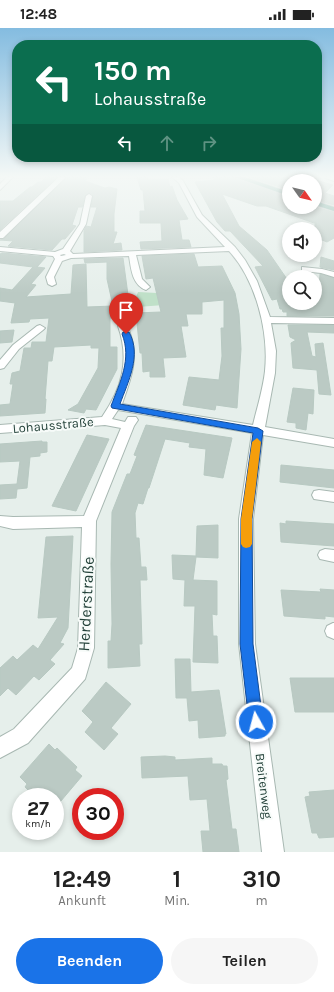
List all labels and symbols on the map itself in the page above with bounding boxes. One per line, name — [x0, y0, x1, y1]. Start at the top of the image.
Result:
north arrow — [282, 174, 322, 214]
pin — [109, 293, 143, 334]
street label: Lohausstraße — [12, 414, 94, 436]
street label: Herderstraße — [74, 556, 98, 652]
position arrow — [235, 701, 277, 743]
street label: Breitenweg — [253, 752, 276, 820]
speed limit sign: 30 — [72, 788, 124, 840]

